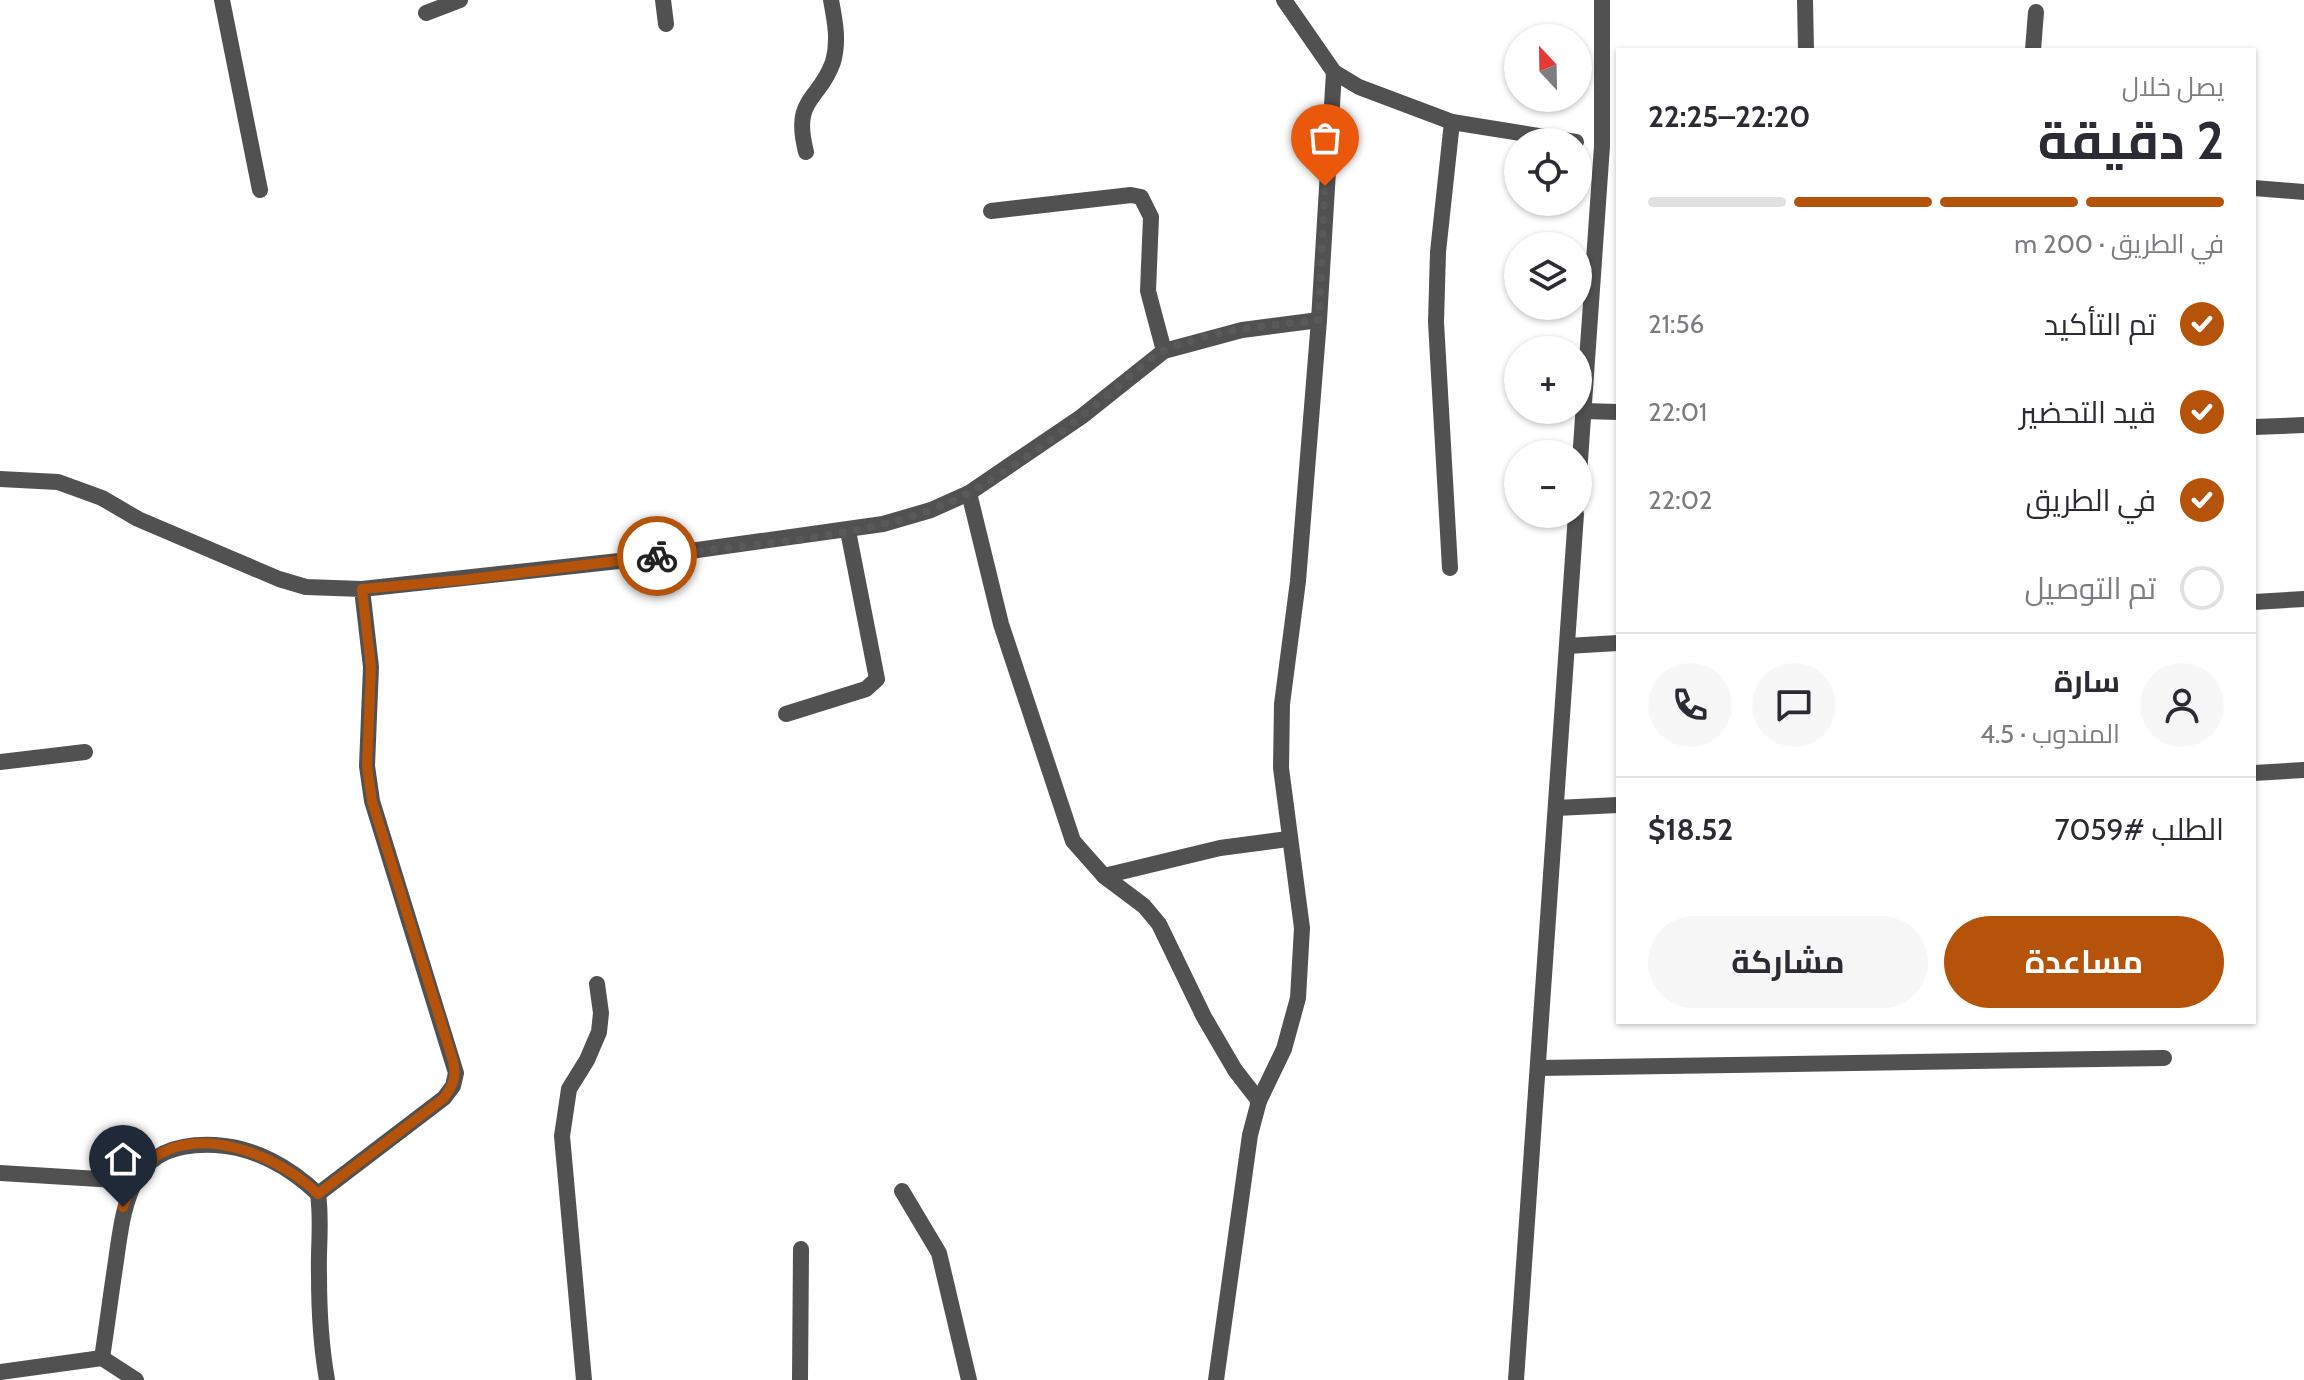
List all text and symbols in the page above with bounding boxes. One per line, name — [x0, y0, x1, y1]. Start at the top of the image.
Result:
north arrow — [1504, 24, 1592, 112]
map controls — [1504, 24, 1592, 528]
text: يصل خلال — [2122, 71, 2224, 103]
text: 22:20–22:25 — [1648, 98, 1810, 135]
pin — [1291, 104, 1359, 186]
text: 2 دقيقة — [2038, 109, 2224, 172]
icon: bag — [1303, 116, 1347, 160]
button: locate — [1504, 128, 1592, 216]
text: في الطريق · 200 m — [2014, 228, 2224, 260]
button: layers — [1504, 232, 1592, 320]
icon: check — [2180, 302, 2224, 346]
text: تم التأكيد — [2044, 306, 2156, 343]
text: 21:56 — [1648, 308, 1704, 340]
button: + — [1504, 336, 1592, 424]
icon: check — [2180, 390, 2224, 434]
text: قيد التحضير — [2020, 394, 2156, 431]
text: 22:01 — [1648, 396, 1707, 428]
button: − — [1504, 440, 1592, 528]
icon: check — [2180, 478, 2224, 522]
text: في الطريق — [2025, 482, 2156, 519]
text: 22:02 — [1648, 484, 1712, 516]
courier — [617, 516, 697, 596]
icon: bike — [635, 534, 679, 578]
text: تم التوصيل — [2025, 570, 2156, 607]
button: phone — [1648, 663, 1732, 747]
button: chat — [1752, 663, 1836, 747]
text: سارة — [2054, 663, 2120, 700]
button: person — [2140, 663, 2224, 747]
text: المندوب · 4.5 — [1980, 718, 2120, 750]
text: $18.52 — [1648, 811, 1733, 848]
text: الطلب #7059 — [2055, 811, 2224, 848]
button: مشاركة — [1648, 916, 1928, 1008]
button: مساعدة — [1944, 916, 2224, 1008]
pin — [89, 1125, 157, 1207]
icon: home — [101, 1137, 145, 1181]

